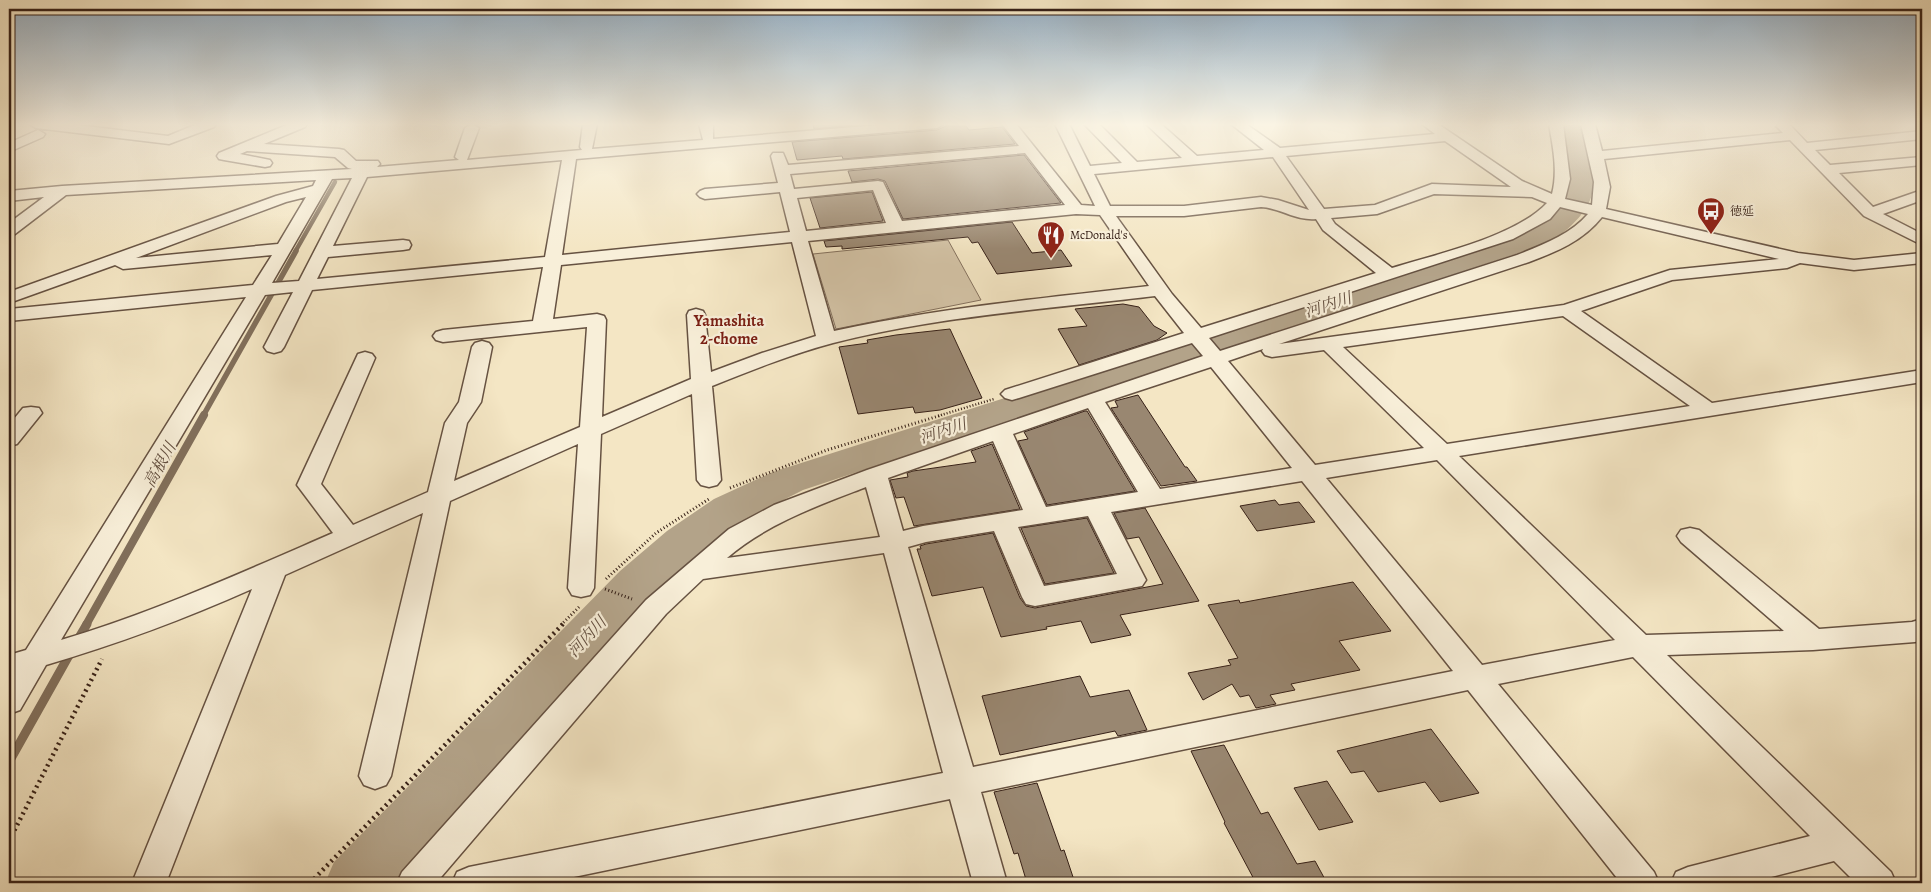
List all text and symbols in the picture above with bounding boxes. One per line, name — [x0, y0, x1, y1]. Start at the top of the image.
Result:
bus stop icon: 徳延 — [1696, 196, 1726, 235]
place label: 徳延 — [1730, 203, 1754, 219]
restaurant icon: McDonald's — [1036, 220, 1066, 259]
place label: McDonald's — [1070, 227, 1128, 243]
water label: 河内川 — [1302, 287, 1356, 323]
district label: Yamashita 2-chome — [693, 310, 764, 350]
water label: 河内川 — [917, 413, 971, 449]
water label: 高根川 — [139, 437, 182, 491]
water label: 河内川 — [563, 610, 613, 662]

